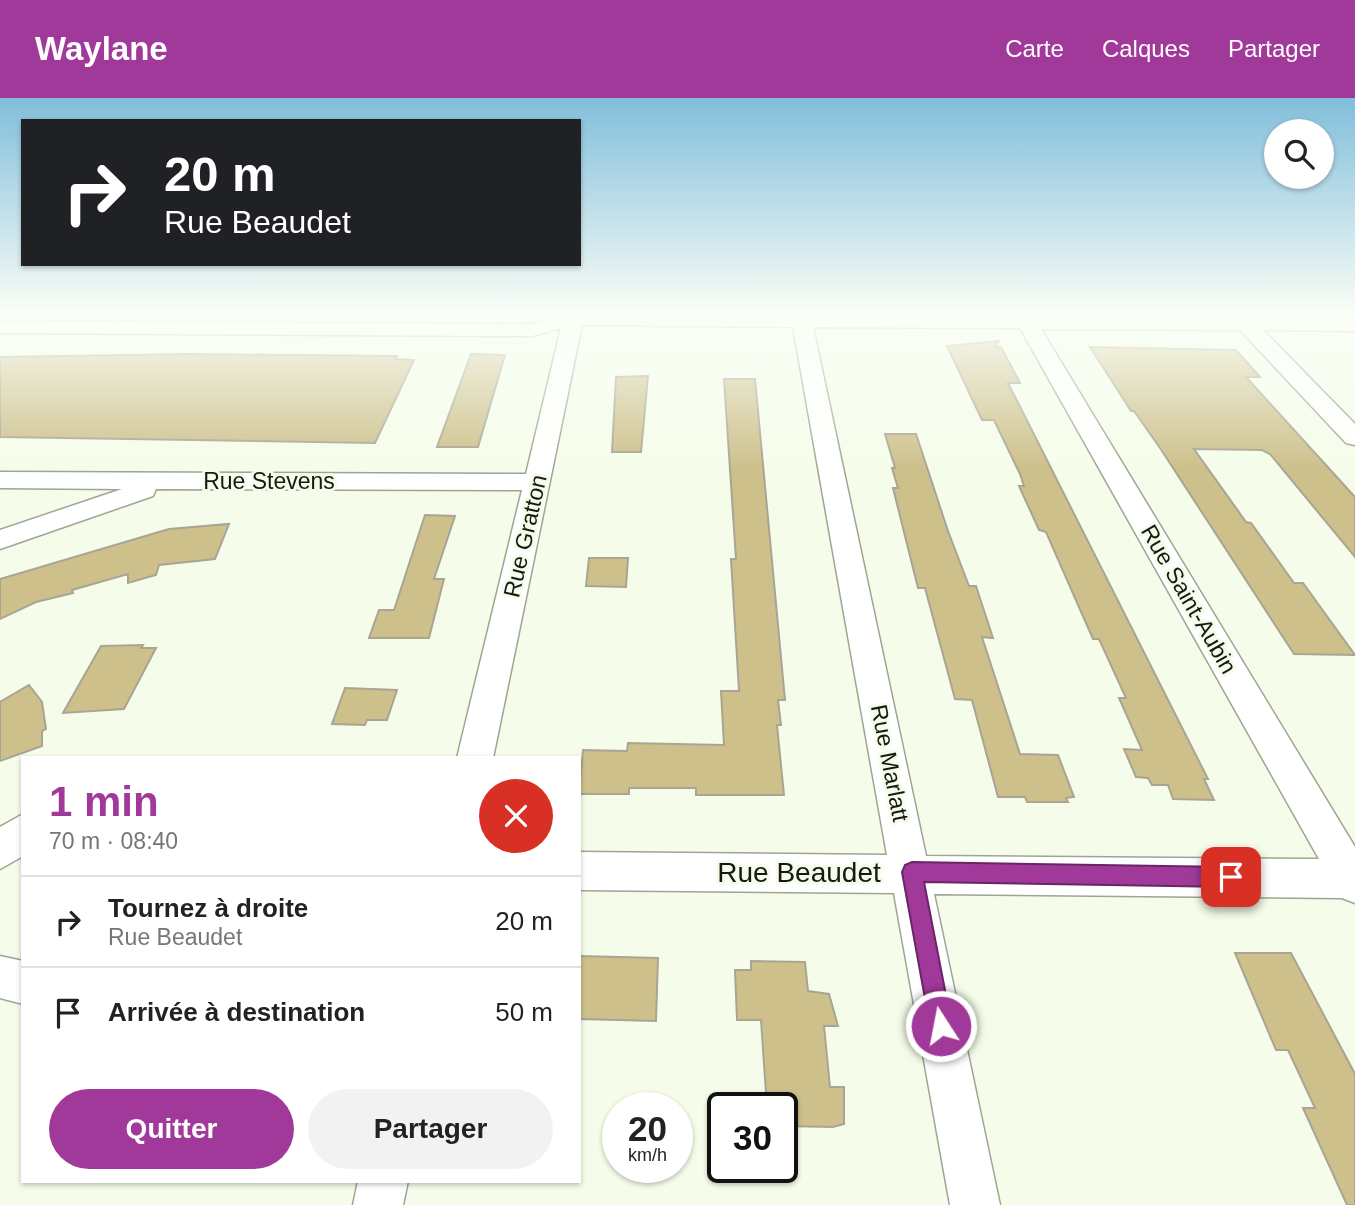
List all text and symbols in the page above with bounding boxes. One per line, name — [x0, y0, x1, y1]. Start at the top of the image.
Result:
text: Waylane — [35, 30, 168, 67]
text: Carte — [1005, 35, 1064, 62]
text: Calques — [1102, 35, 1190, 62]
text: Partager — [1228, 35, 1320, 62]
map controls — [1264, 119, 1334, 189]
button: search — [1264, 119, 1334, 189]
icon: right — [49, 147, 140, 238]
text: 20 m — [164, 147, 276, 201]
text: Rue Beaudet — [164, 204, 351, 240]
street label: Rue Stevens — [203, 468, 335, 494]
street label: Rue Gratton — [498, 472, 552, 600]
street label: Rue Saint-Aubin — [1136, 520, 1242, 678]
street label: Rue Marlatt — [866, 702, 914, 824]
text: 1 min — [49, 778, 159, 825]
button: close — [479, 779, 553, 853]
text: 70 m · 08:40 — [49, 828, 178, 854]
pin — [1201, 847, 1261, 907]
street label: Rue Beaudet — [717, 857, 881, 888]
icon: arrive — [1212, 858, 1250, 896]
text: Tournez à droite — [108, 893, 308, 923]
icon: right — [49, 903, 87, 941]
text: 20 m — [495, 906, 553, 936]
text: Rue Beaudet — [108, 924, 242, 950]
position arrow — [904, 989, 978, 1063]
icon: arrive — [49, 994, 87, 1032]
text: Arrivée à destination — [108, 997, 365, 1027]
text: 50 m — [495, 997, 553, 1027]
button: Quitter — [49, 1089, 294, 1169]
button: Partager — [308, 1089, 553, 1169]
speed limit sign: 30 — [707, 1092, 798, 1183]
text: 20 — [628, 1109, 667, 1148]
text: km/h — [628, 1145, 667, 1165]

